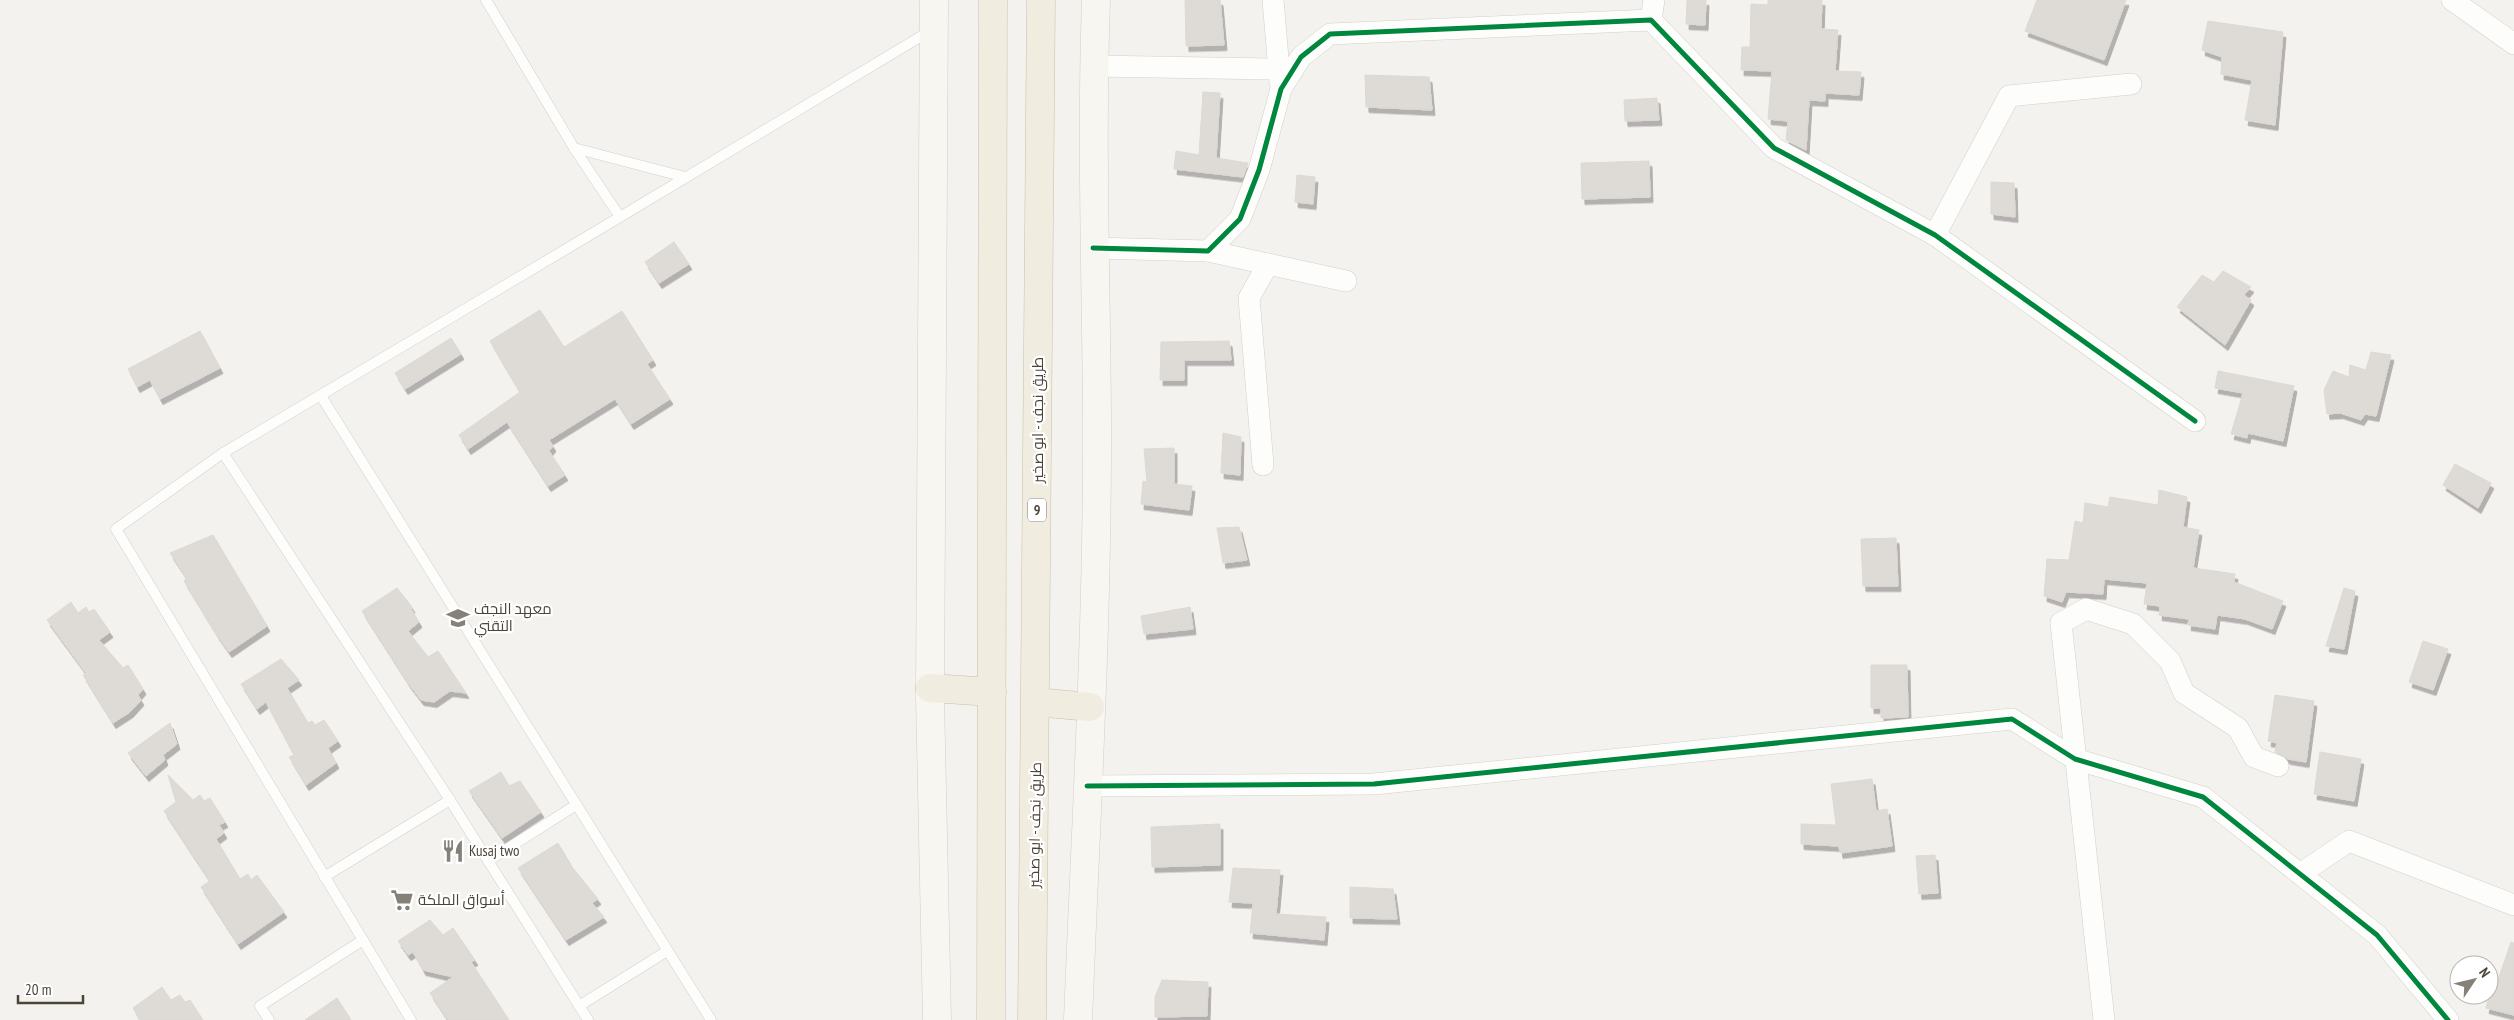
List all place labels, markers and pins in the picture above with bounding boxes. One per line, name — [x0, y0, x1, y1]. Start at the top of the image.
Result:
place label: معهد النجف التقني — [474, 599, 552, 638]
school or university icon: معهد النجف التقني — [445, 605, 471, 631]
restaurant icon: Kusaj two — [440, 838, 466, 864]
place label: Kusaj two — [469, 841, 519, 860]
supermarket icon: أسواق الملكة — [389, 887, 415, 913]
place label: أسواق الملكة — [418, 890, 505, 910]

